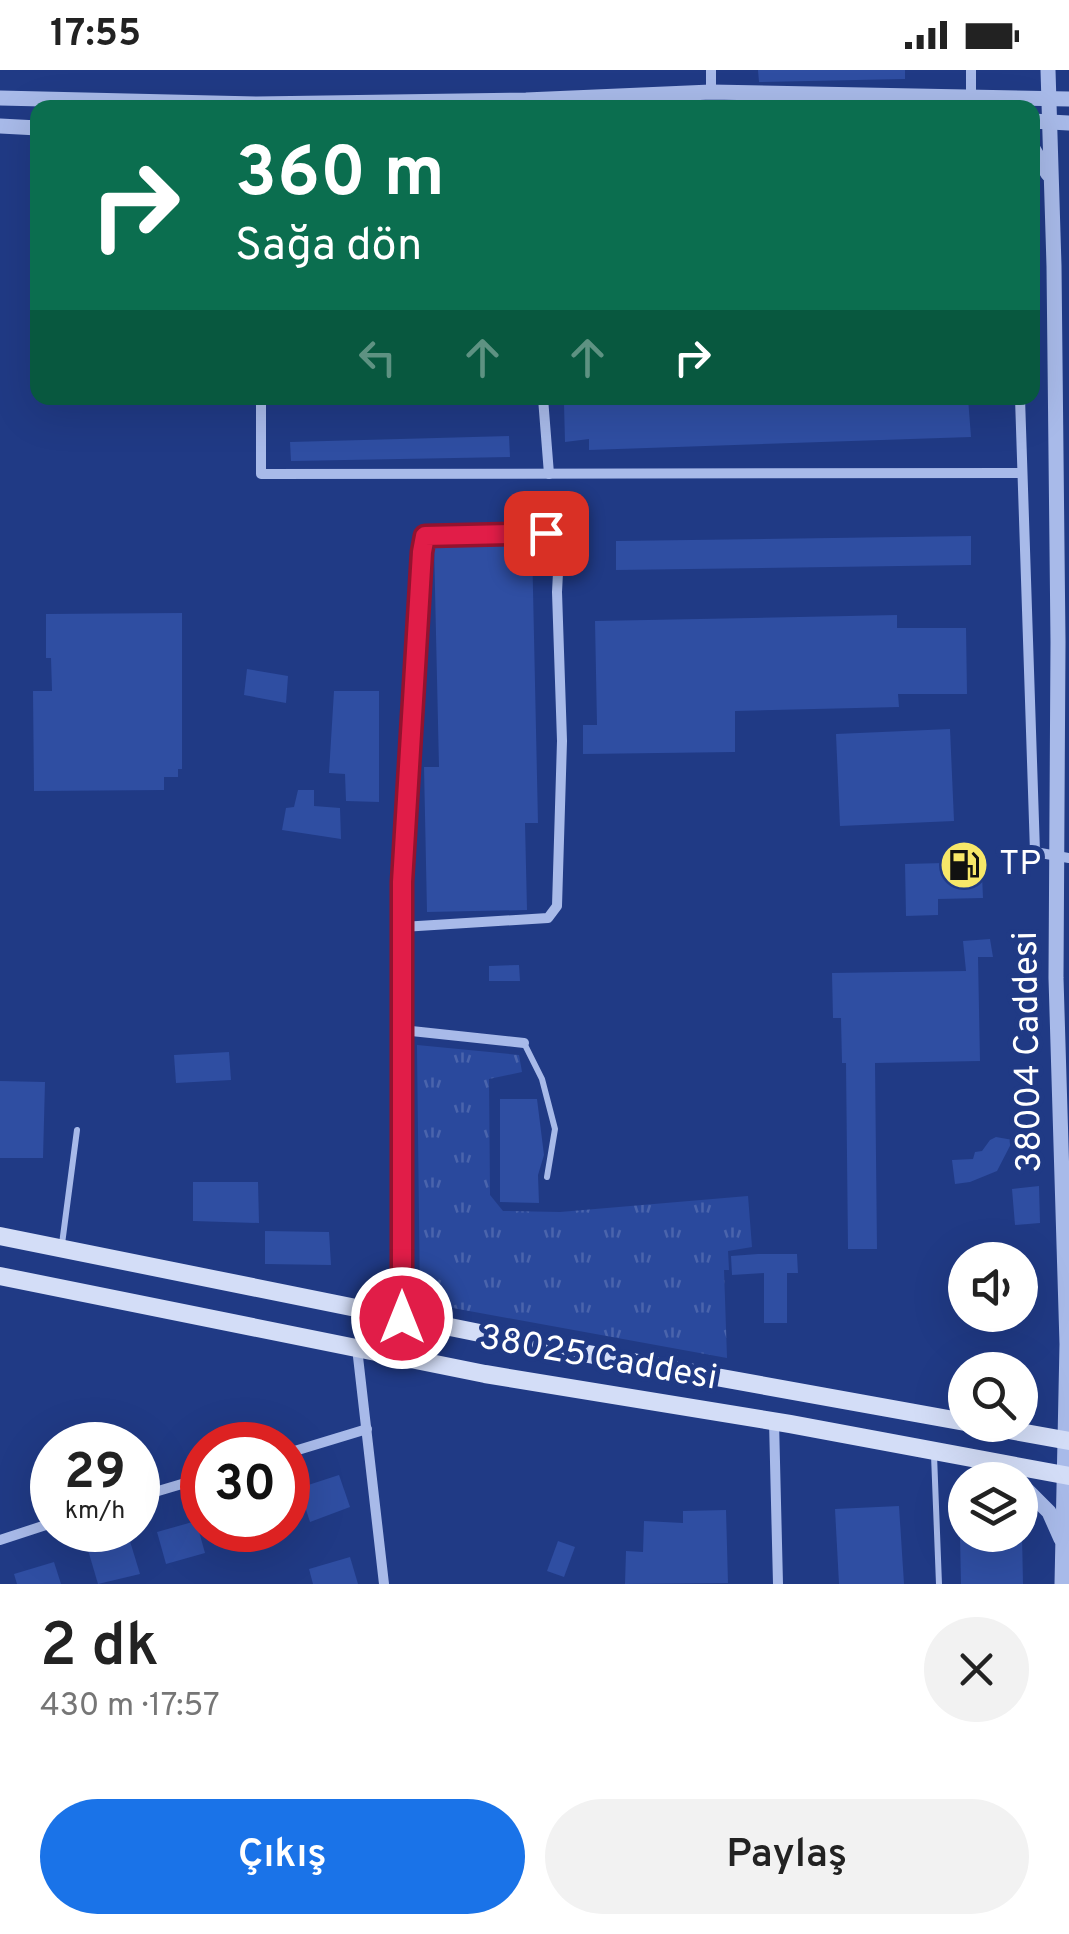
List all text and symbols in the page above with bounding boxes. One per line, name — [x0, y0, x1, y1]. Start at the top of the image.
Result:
text: 17:55 — [50, 11, 141, 60]
text: 360 m — [235, 132, 445, 221]
icon: right — [70, 140, 200, 270]
text: Sağa dön — [235, 219, 422, 276]
icon: left — [350, 330, 405, 385]
icon: ahead — [455, 330, 510, 385]
icon: ahead — [560, 330, 615, 385]
icon: right — [665, 330, 720, 385]
pin — [504, 491, 589, 576]
icon: arrive — [519, 506, 574, 561]
fuel station icon: TP — [938, 839, 990, 891]
place label: TP — [999, 843, 1041, 887]
street label: 38004 Caddesi — [1005, 931, 1053, 1173]
map controls — [948, 1242, 1038, 1552]
button: sound — [948, 1242, 1038, 1332]
position arrow — [350, 1266, 454, 1370]
street label: 38025 Caddesi — [476, 1316, 720, 1402]
button: search — [948, 1352, 1038, 1442]
speed limit sign: 30 — [180, 1422, 310, 1552]
text: 29 — [64, 1443, 126, 1506]
button: layers — [948, 1462, 1038, 1552]
text: km/h — [65, 1496, 125, 1528]
text: 2 dk — [40, 1611, 159, 1687]
button: close — [924, 1617, 1029, 1722]
text: 430 m · 17:57 — [40, 1687, 220, 1727]
button: Çıkış — [40, 1799, 525, 1914]
button: Paylaş — [545, 1799, 1029, 1914]

